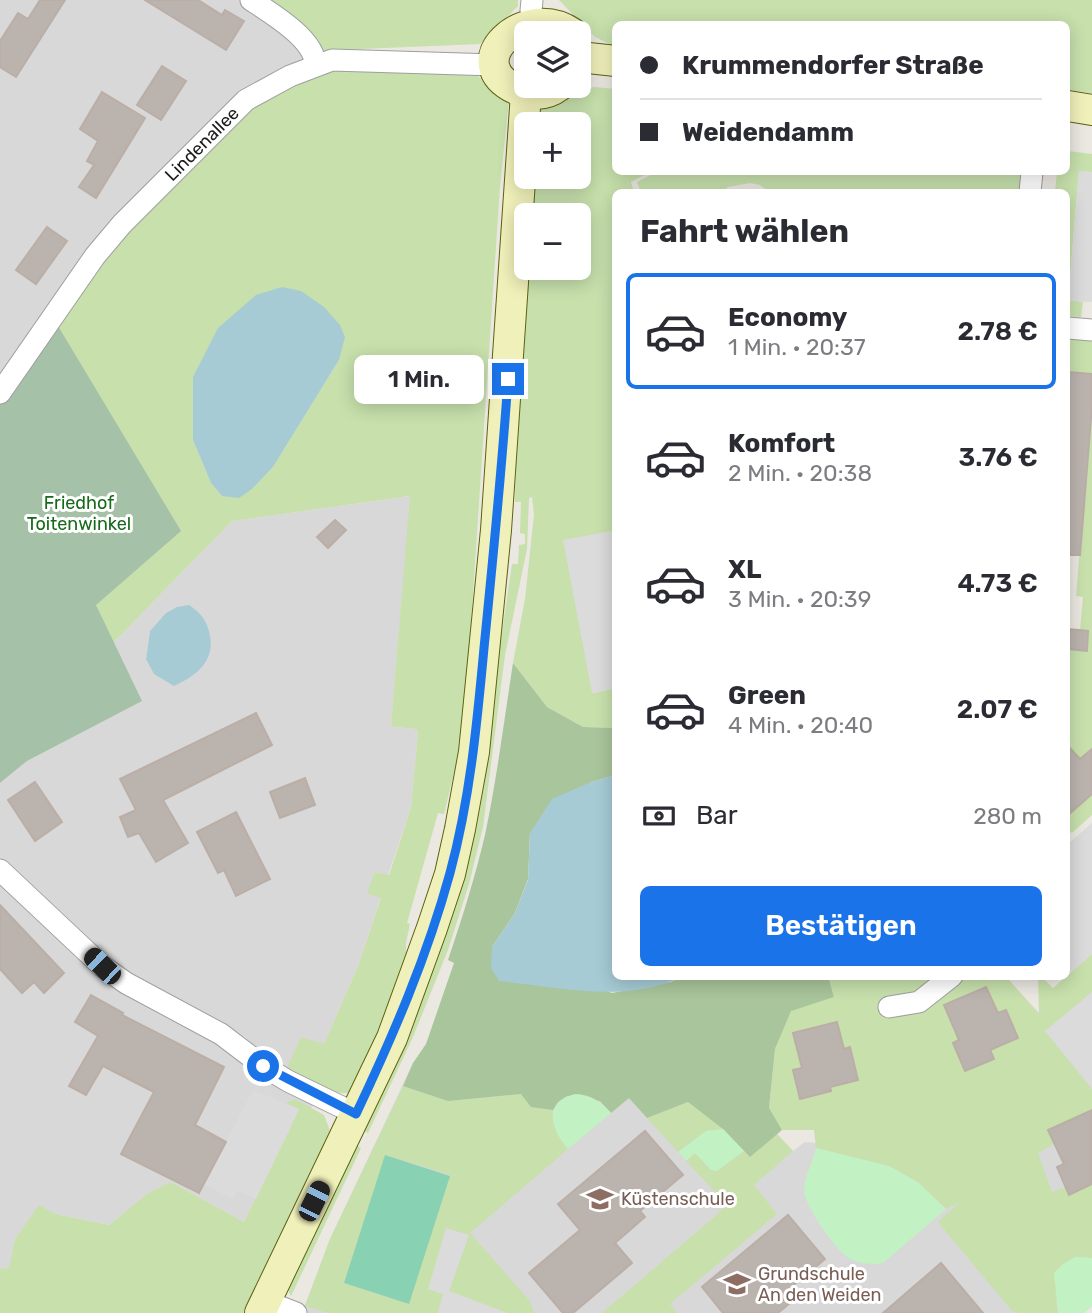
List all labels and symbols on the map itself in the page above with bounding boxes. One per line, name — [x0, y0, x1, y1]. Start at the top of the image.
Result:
street label: Lindenallee — [160, 102, 244, 186]
callout: 1 Min. — [354, 354, 484, 404]
route end — [492, 363, 524, 395]
park label: Friedhof Toitenwinkel — [27, 492, 131, 535]
car — [80, 944, 125, 988]
route start — [247, 1050, 279, 1082]
car — [296, 1178, 333, 1224]
school or university icon: Küstenschule — [585, 1184, 615, 1214]
place label: Küstenschule — [621, 1188, 735, 1210]
place label: Grundschule An den Weiden — [758, 1263, 881, 1306]
school or university icon: Grundschule An den Weiden — [722, 1269, 752, 1299]

